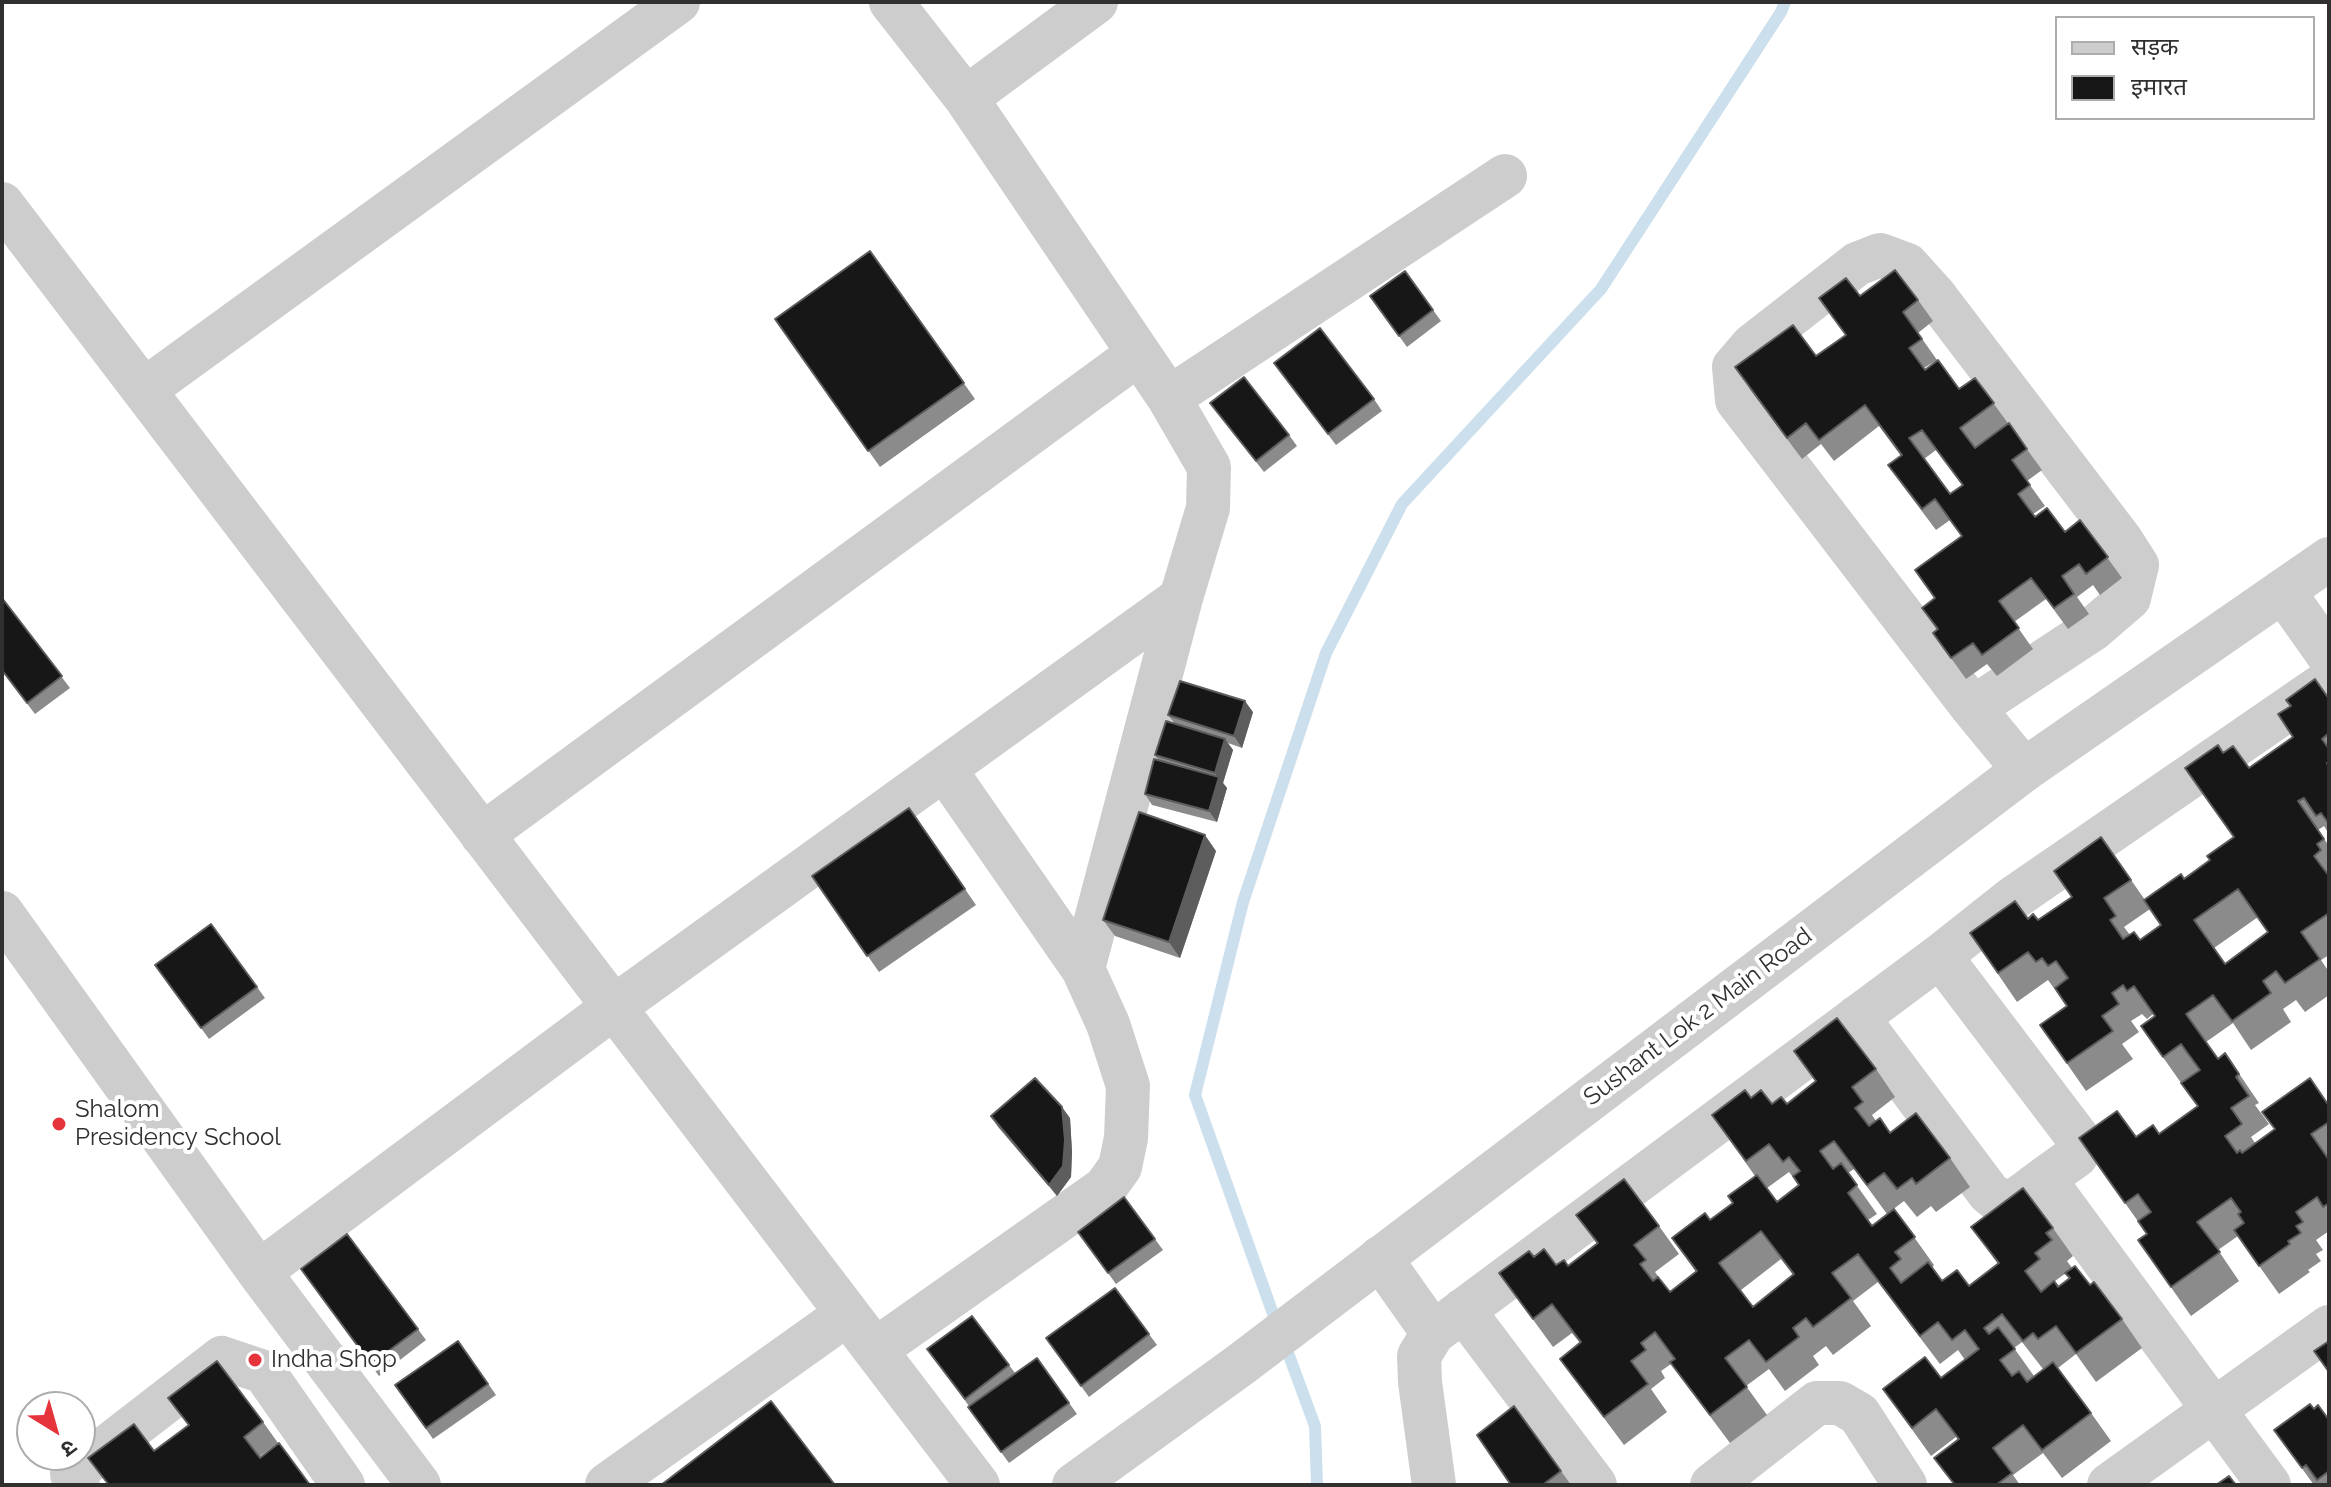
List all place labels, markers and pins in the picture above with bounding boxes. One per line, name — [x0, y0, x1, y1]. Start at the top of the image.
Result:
place label: Shalom Presidency School — [75, 1096, 281, 1152]
marker: Shalom Presidency School — [50, 1115, 68, 1133]
place label: Indha Shop — [271, 1346, 397, 1374]
marker: Indha Shop — [246, 1351, 264, 1369]

